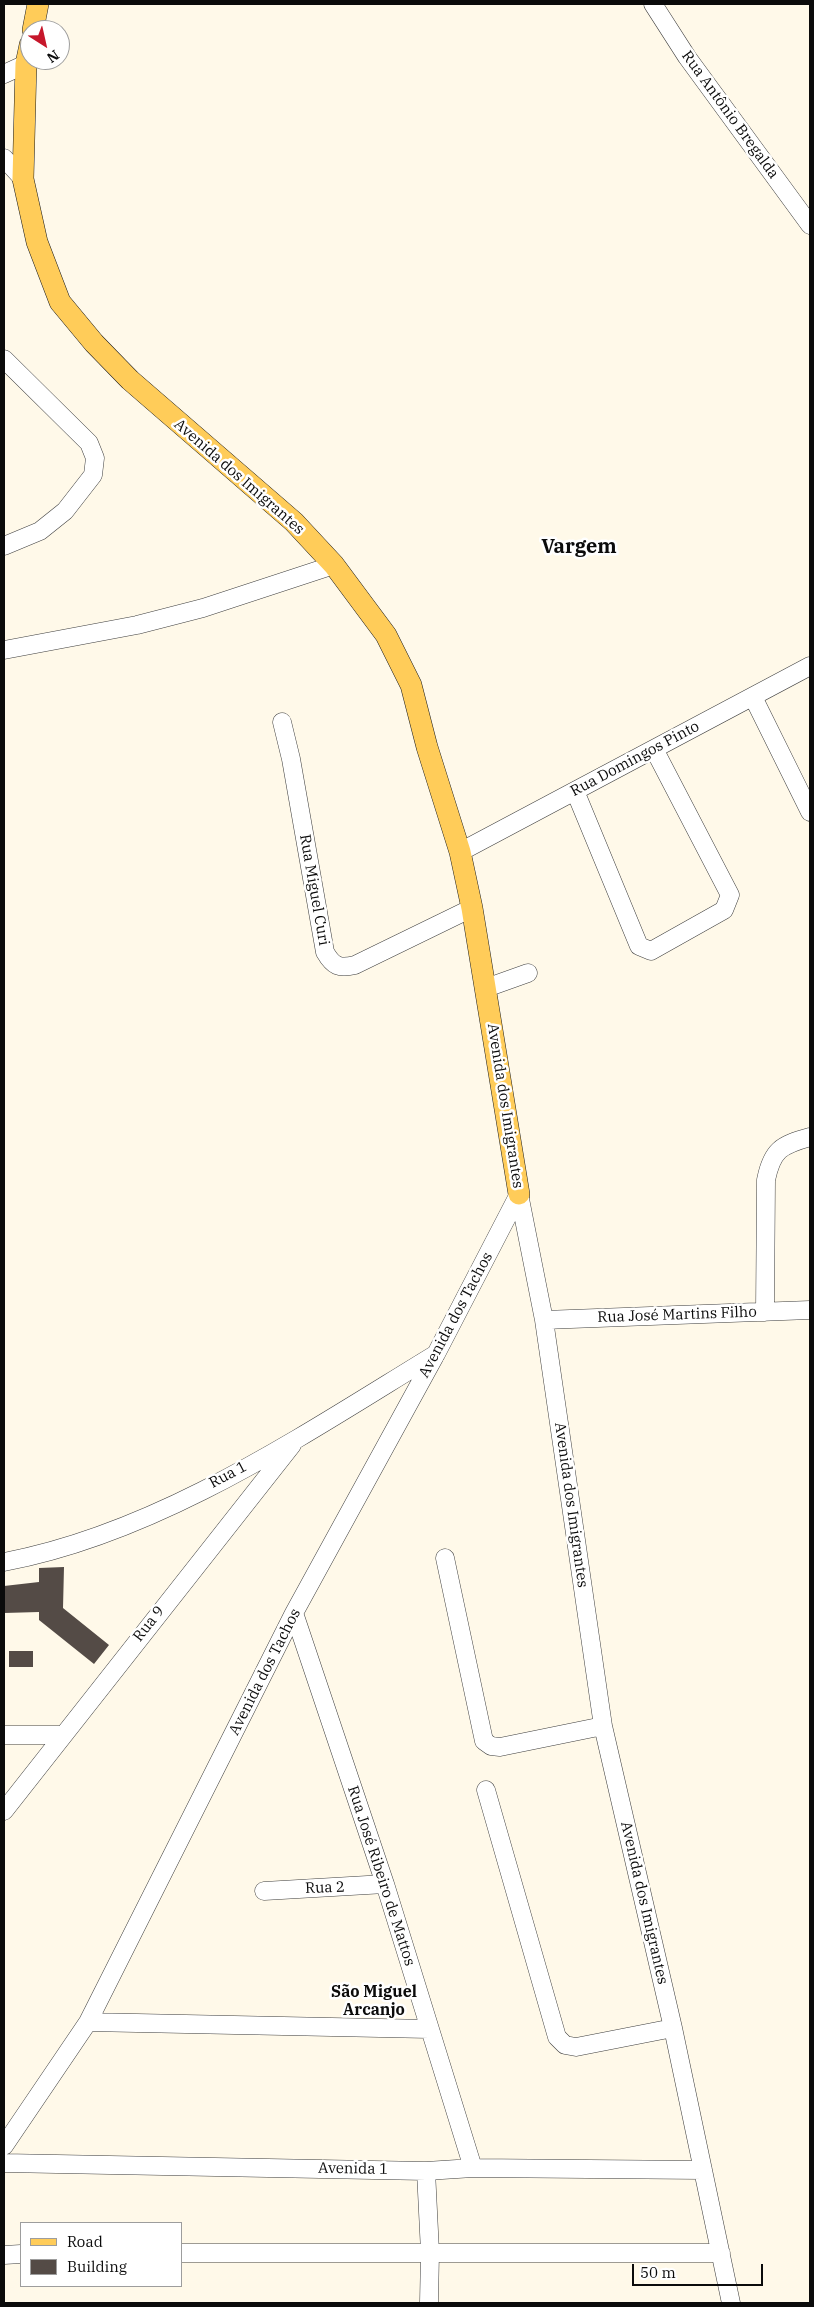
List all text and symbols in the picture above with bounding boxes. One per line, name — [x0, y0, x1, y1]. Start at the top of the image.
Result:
north arrow — [20, 20, 70, 70]
text: N — [43, 46, 63, 67]
street label: Rua Antônio Bregalda — [678, 48, 782, 182]
street label: Avenida dos Imigrantes — [170, 416, 308, 538]
district label: Vargem — [541, 535, 617, 559]
street label: Rua Domingos Pinto — [567, 717, 703, 801]
street label: Rua Miguel Curi — [295, 833, 333, 947]
street label: Avenida dos Imigrantes — [483, 1022, 527, 1190]
street label: Avenida dos Tachos — [415, 1249, 497, 1381]
street label: Rua José Martins Filho — [597, 1303, 757, 1327]
street label: Avenida dos Imigrantes — [550, 1421, 592, 1589]
street label: Rua 1 — [206, 1458, 250, 1492]
street label: Rua 9 — [130, 1603, 168, 1645]
street label: Avenida dos Tachos — [225, 1606, 305, 1738]
street label: Rua José Ribeiro de Mattos — [343, 1784, 419, 1968]
street label: Avenida dos Imigrantes — [616, 1820, 672, 1986]
street label: Rua 2 — [305, 1878, 345, 1898]
district label: São Miguel Arcanjo — [331, 1982, 417, 2020]
street label: Avenida 1 — [318, 2159, 388, 2179]
legend — [20, 2222, 182, 2287]
text: Road — [67, 2232, 103, 2251]
scale bar — [634, 2254, 765, 2286]
text: Building — [67, 2257, 127, 2276]
text: 50 m — [640, 2263, 676, 2282]

